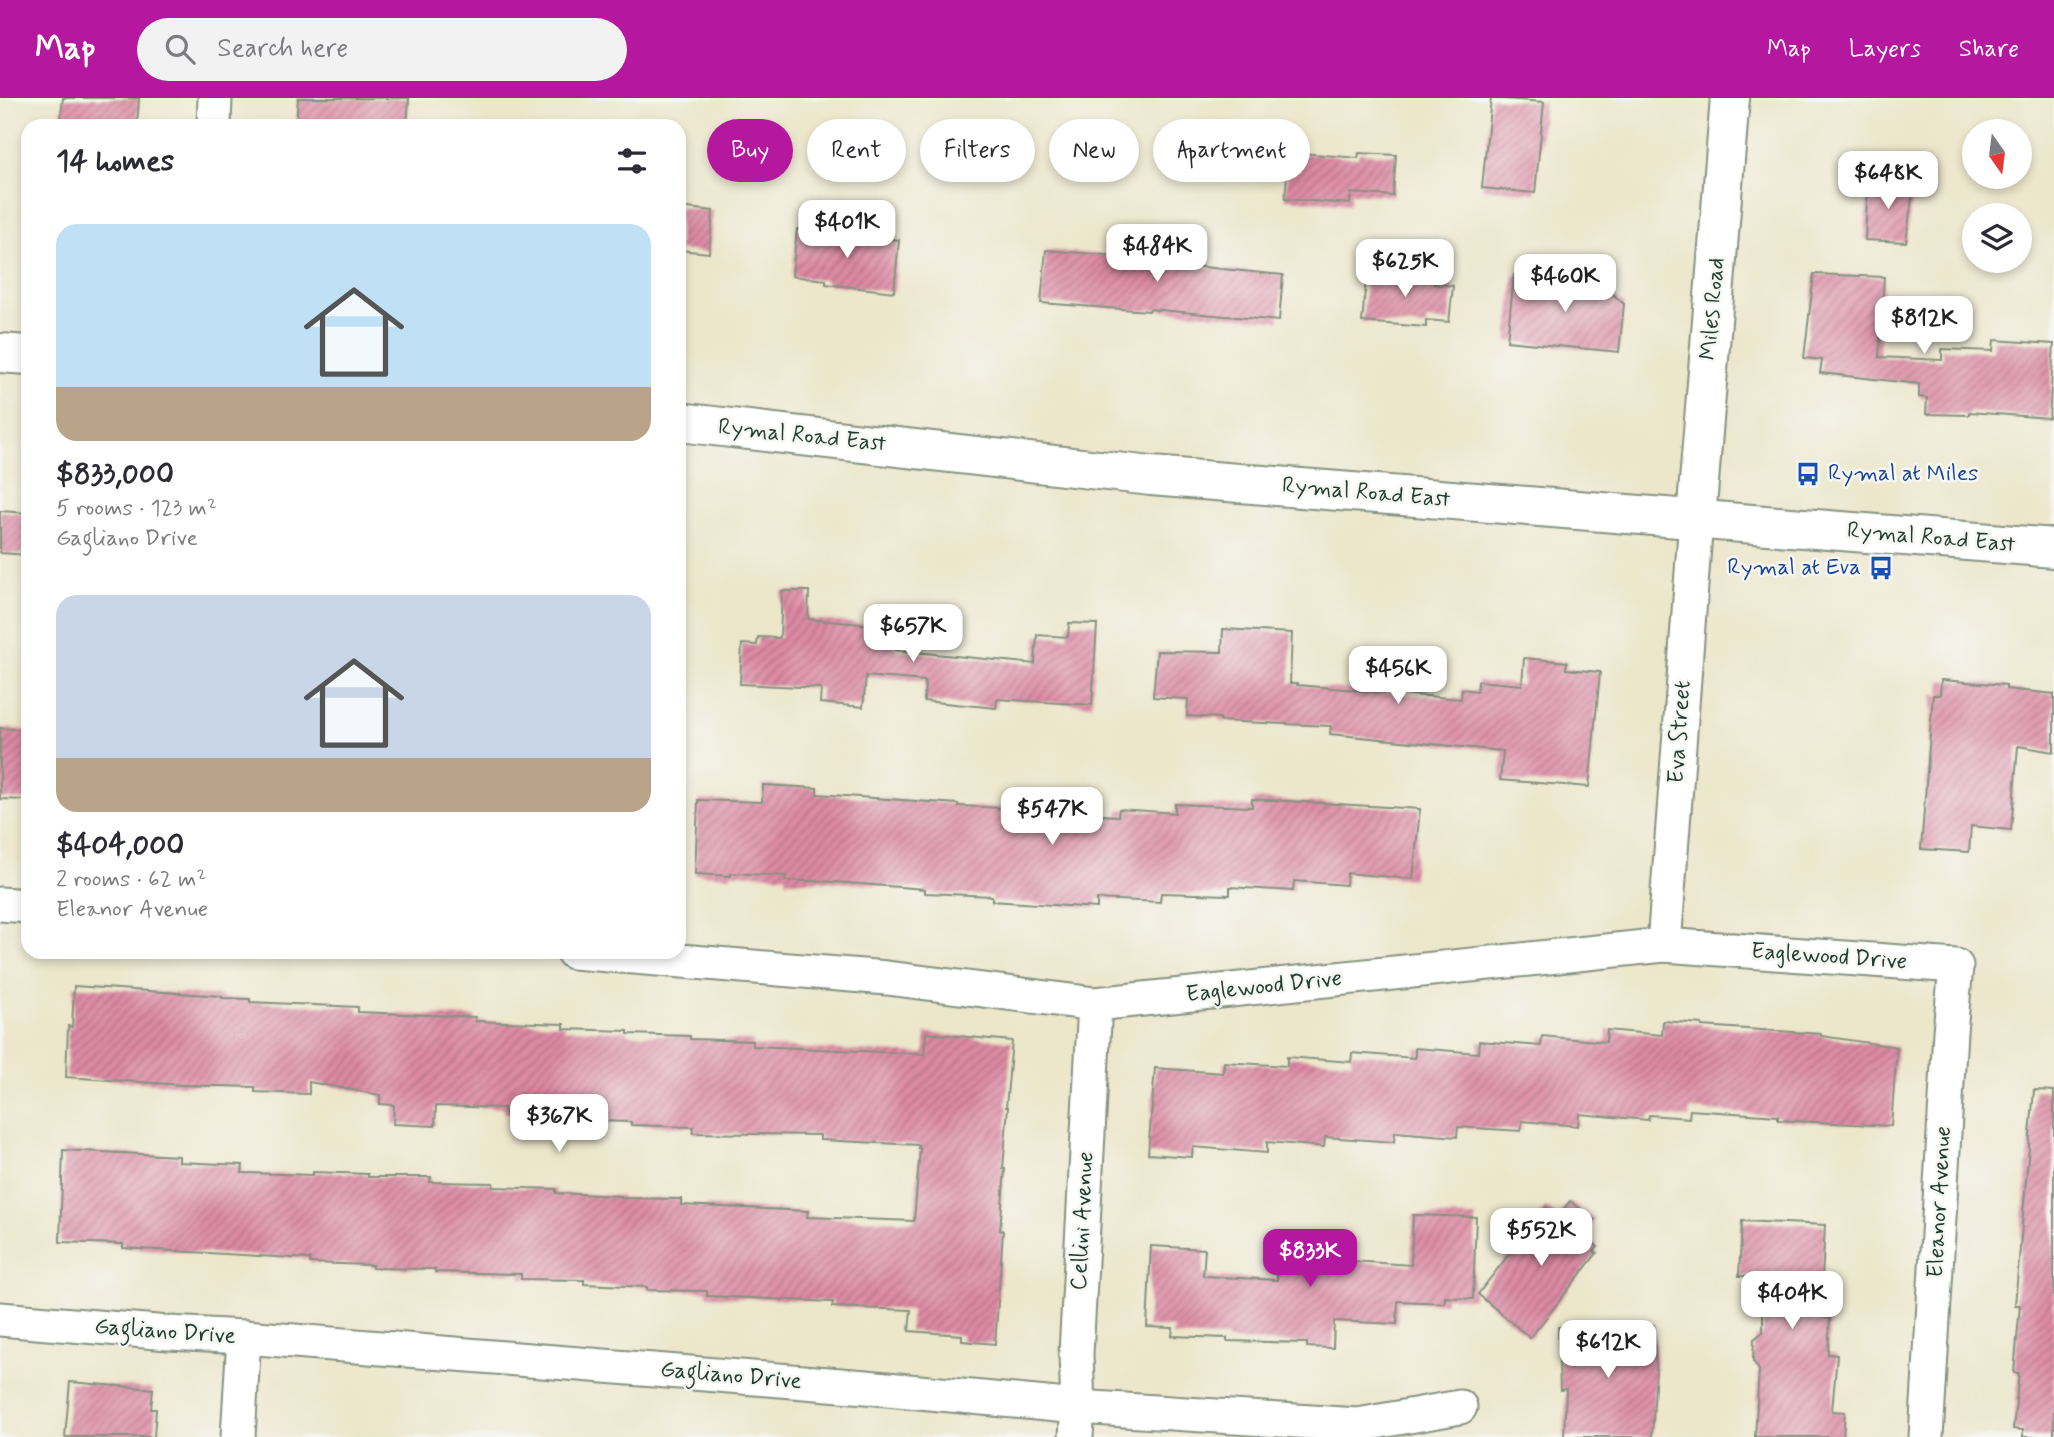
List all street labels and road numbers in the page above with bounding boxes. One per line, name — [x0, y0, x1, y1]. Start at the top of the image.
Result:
street label: Miles Road — [1694, 256, 1732, 362]
street label: Rymal Road East — [717, 412, 888, 460]
street label: Rymal Road East — [1281, 471, 1451, 515]
street label: Rymal Road East — [1846, 516, 2016, 560]
street label: Eva Street — [1661, 679, 1699, 785]
street label: Eaglewood Drive — [1750, 937, 1908, 977]
street label: Eaglewood Drive — [1185, 964, 1343, 1010]
street label: Eleanor Avenue — [1921, 1125, 1959, 1279]
street label: Cellini Avenue — [1064, 1151, 1102, 1291]
street label: Gagliano Drive — [93, 1312, 237, 1354]
street label: Gagliano Drive — [659, 1355, 803, 1399]

